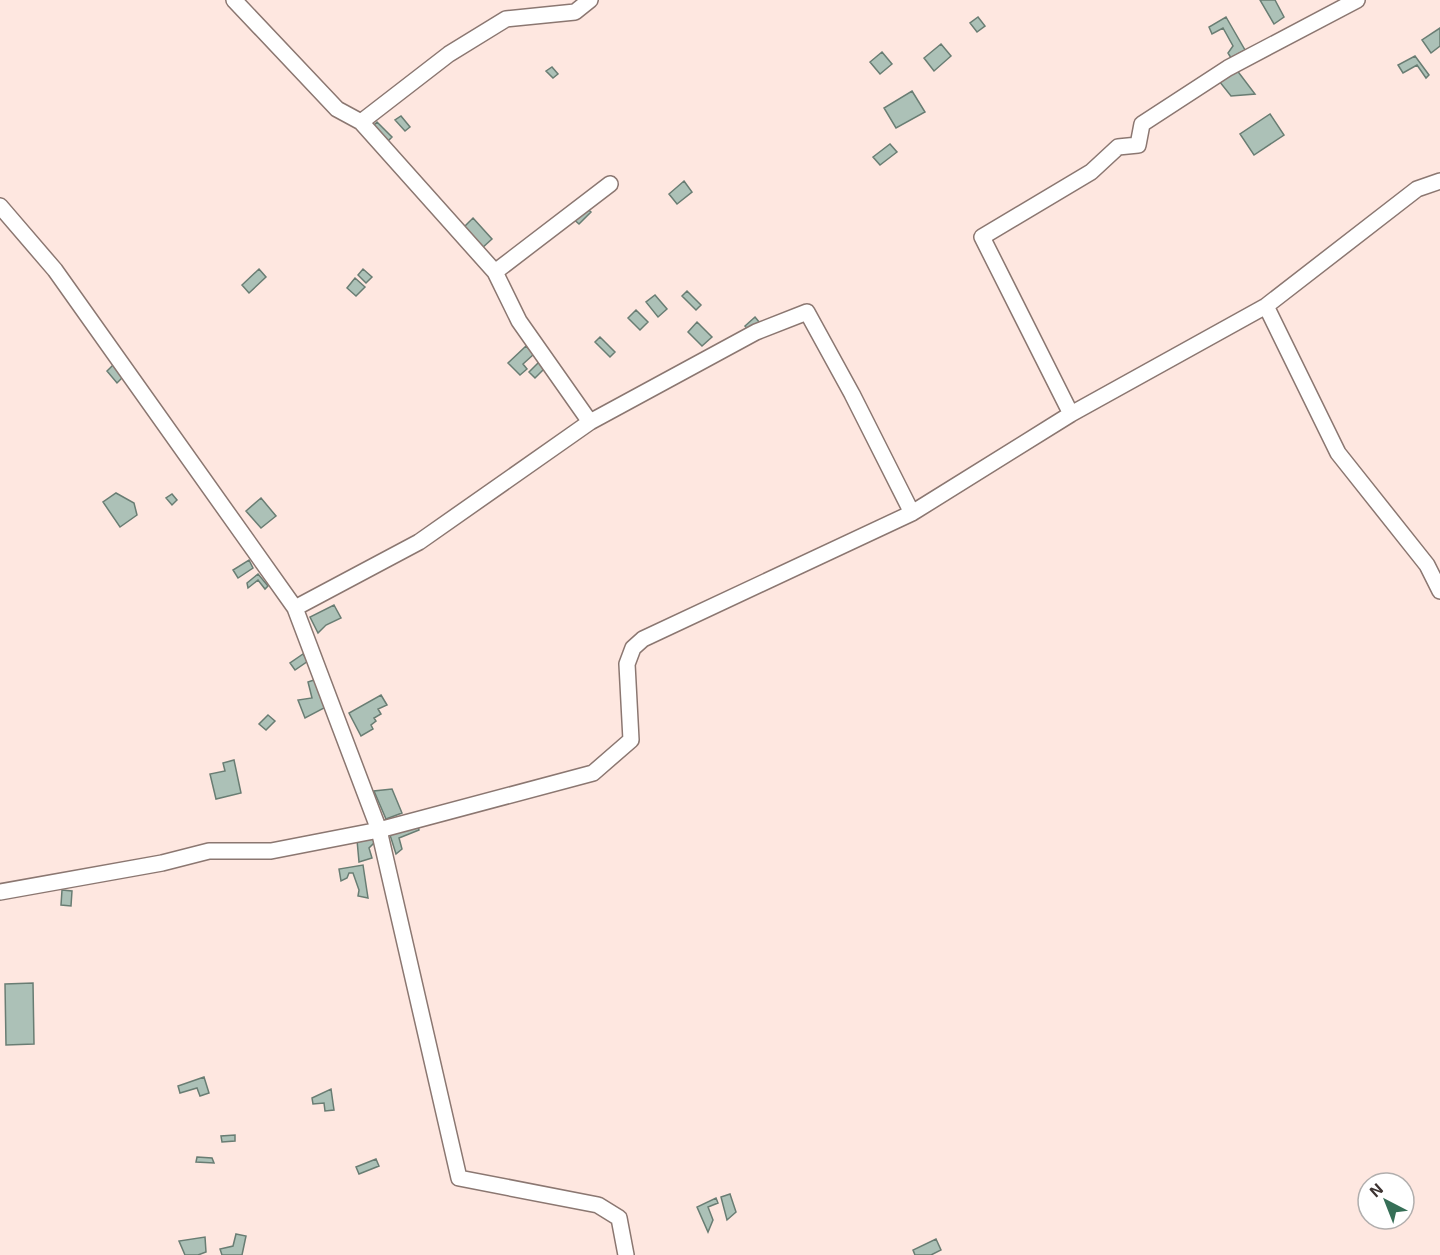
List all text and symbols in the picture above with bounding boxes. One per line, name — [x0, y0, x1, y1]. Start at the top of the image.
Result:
north arrow — [1356, 1171, 1416, 1231]
text: N — [1365, 1179, 1386, 1200]

